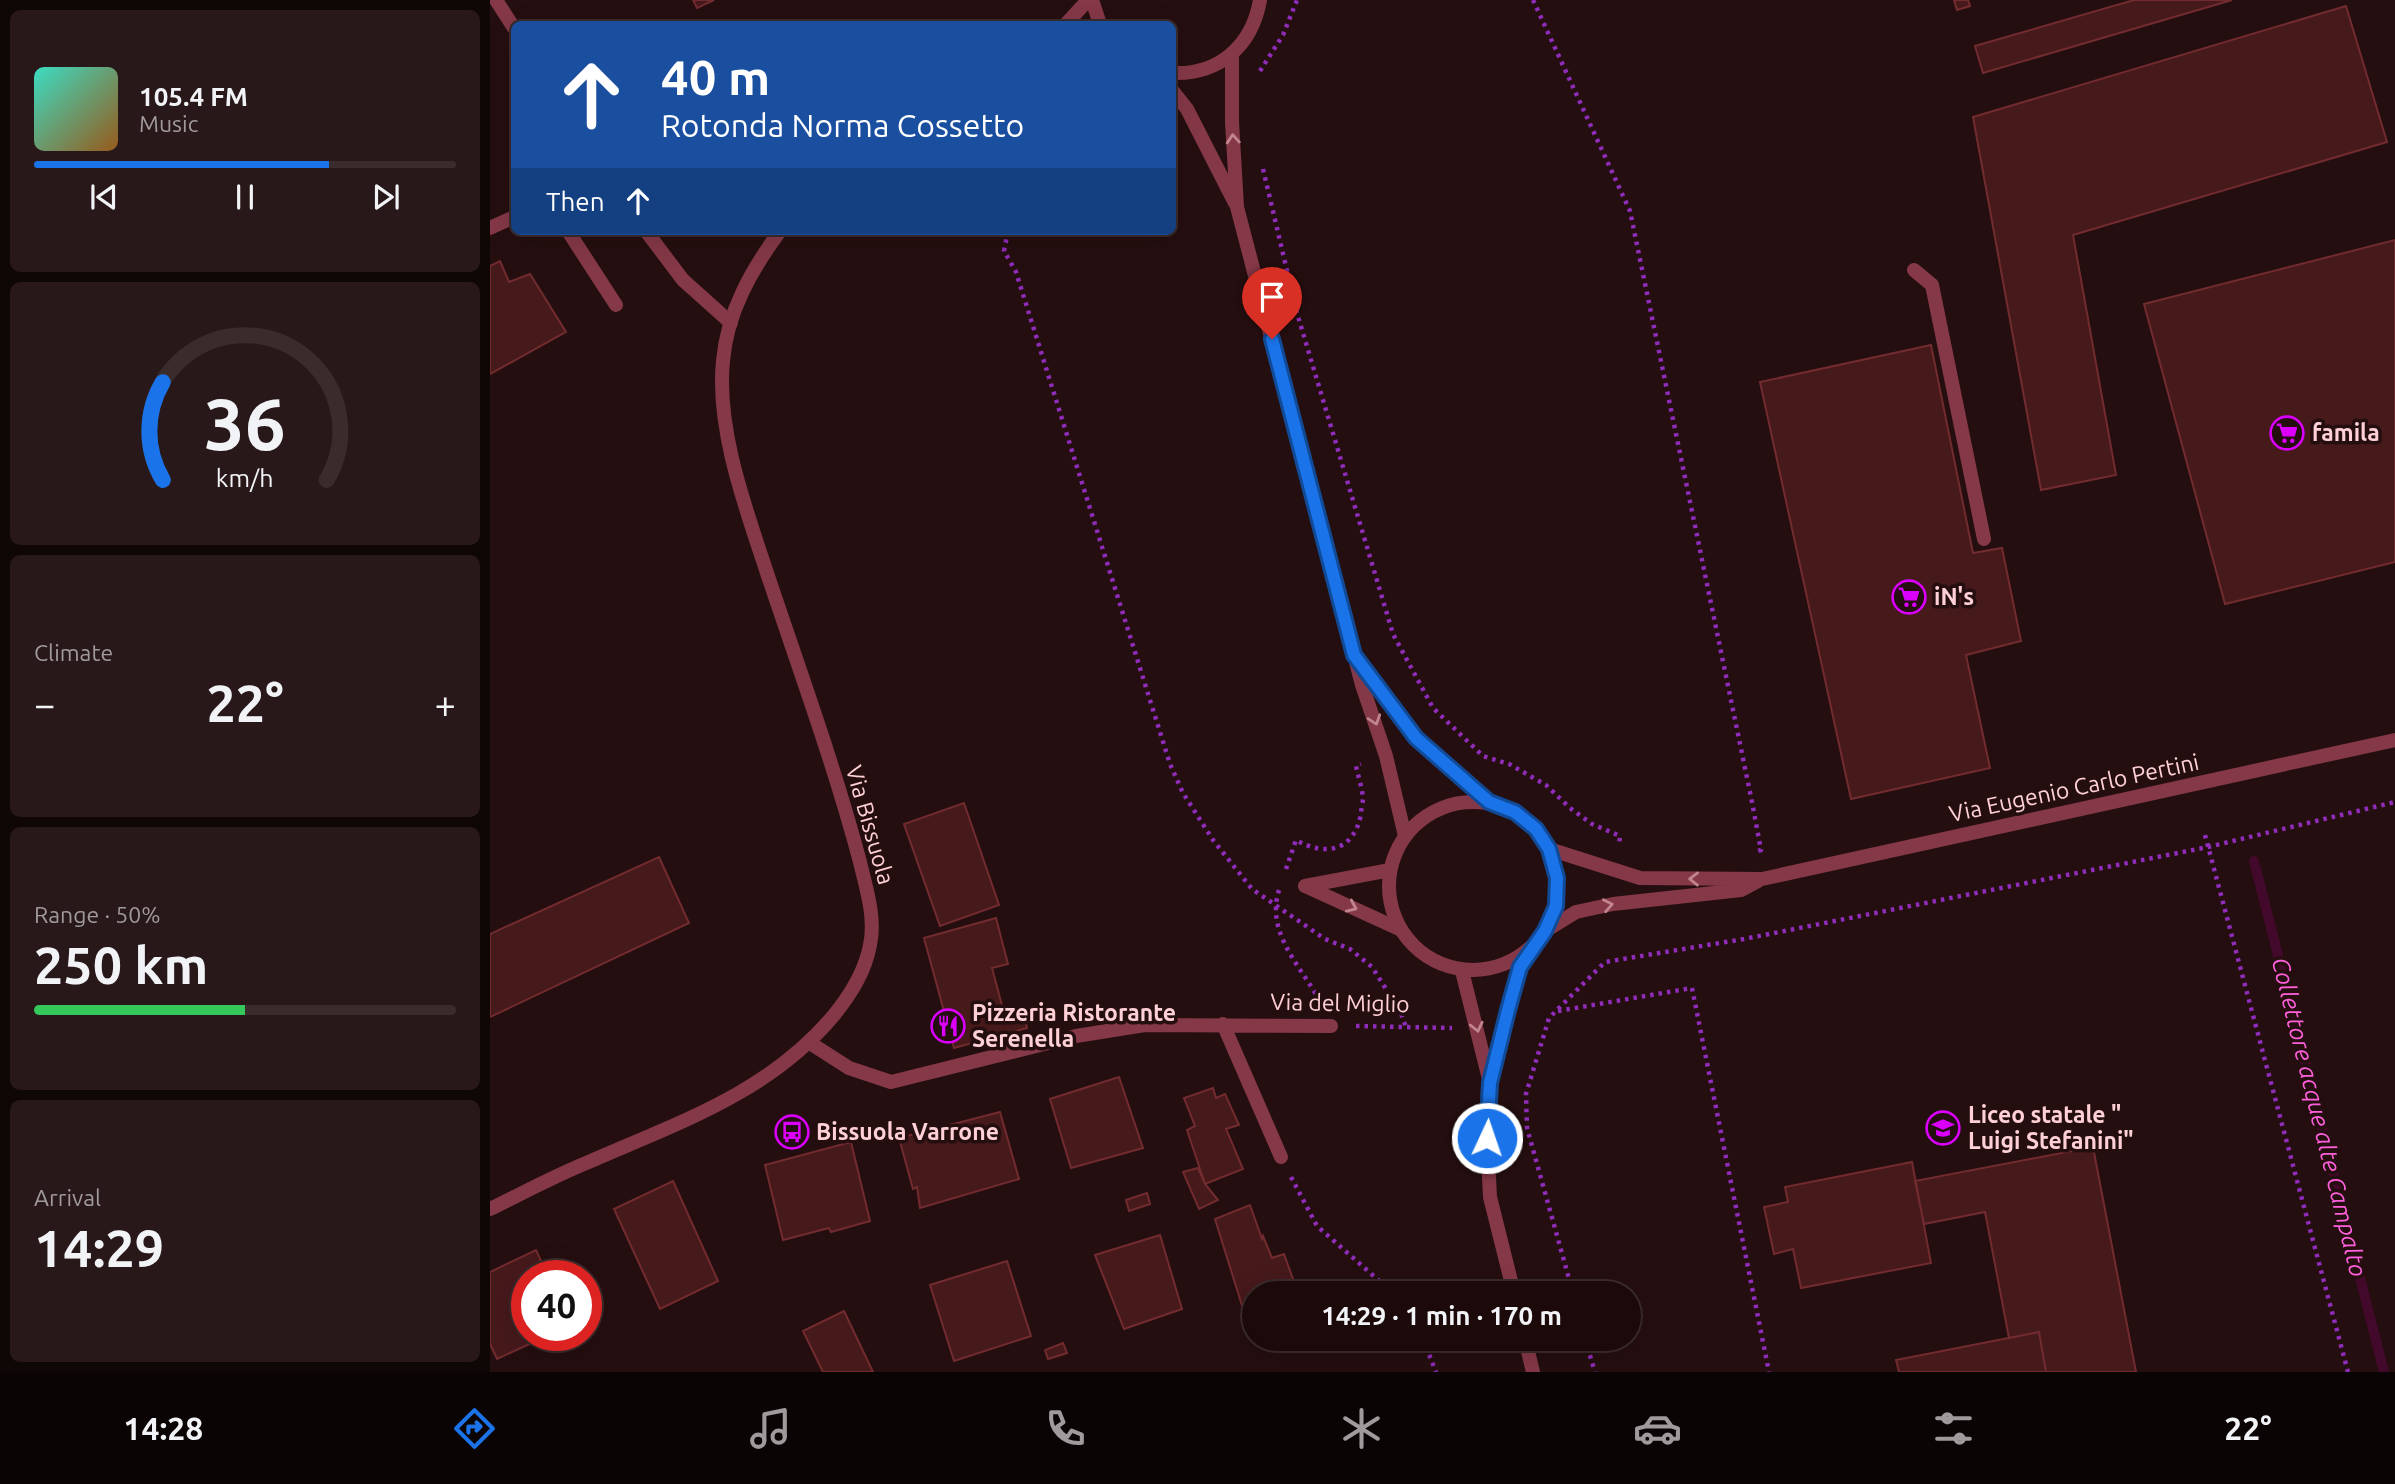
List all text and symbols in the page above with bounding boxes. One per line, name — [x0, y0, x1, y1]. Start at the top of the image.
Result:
icon: ahead — [546, 49, 637, 140]
text: 40 m — [661, 49, 770, 104]
text: 105.4 FM — [139, 82, 248, 111]
text: Rotonda Norma Cossetto — [661, 107, 1024, 143]
text: Music — [139, 111, 198, 136]
one-way arrow — [1226, 133, 1241, 144]
icon: previous — [85, 178, 123, 216]
icon: pause — [226, 178, 264, 216]
icon: next — [367, 178, 405, 216]
icon: ahead — [619, 182, 657, 220]
text: Then — [546, 187, 605, 216]
pin — [1242, 267, 1302, 339]
icon: arrive — [1253, 278, 1291, 316]
text: 36 — [204, 382, 286, 464]
supermarket icon: famila — [2268, 414, 2306, 452]
place label: famila — [2312, 420, 2380, 445]
text: km/h — [216, 463, 274, 491]
supermarket icon: iN's — [1890, 578, 1928, 616]
place label: iN's — [1934, 584, 1974, 609]
text: Climate — [34, 640, 113, 665]
text: 22° — [206, 674, 284, 732]
text: − — [34, 683, 55, 725]
text: + — [435, 683, 456, 725]
one-way arrow — [1366, 714, 1381, 726]
street label: Via Eugenio Carlo Pertini — [1947, 749, 2201, 826]
street label: Via Bissuola — [842, 762, 899, 887]
one-way arrow — [1688, 871, 1699, 887]
one-way arrow — [1345, 899, 1357, 913]
one-way arrow — [1602, 899, 1614, 914]
text: Range · 50% — [34, 902, 161, 927]
text: 250 km — [34, 936, 208, 994]
water label: Collettore acque alte Campalto — [2267, 955, 2372, 1279]
street label: Via del Miglio — [1270, 989, 1410, 1016]
place label: Pizzeria Ristorante Serenella — [972, 1000, 1176, 1051]
restaurant icon: Pizzeria Ristorante Serenella — [929, 1007, 967, 1045]
one-way arrow — [1468, 1021, 1483, 1033]
position arrow — [1450, 1101, 1524, 1175]
place label: Liceo statale " Luigi Stefanini" — [1968, 1102, 2134, 1153]
school or university icon: Liceo statale " Luigi Stefanini" — [1924, 1109, 1962, 1147]
bus stop icon: Bissuola Varrone — [773, 1113, 811, 1151]
place label: Bissuola Varrone — [816, 1119, 999, 1144]
text: Arrival — [34, 1185, 101, 1210]
text: 14:29 — [34, 1219, 164, 1277]
speed limit sign: 40 — [511, 1260, 602, 1351]
text: 14:29 · 1 min · 170 m — [1321, 1301, 1562, 1330]
icon: directions — [450, 1404, 499, 1453]
icon: music — [746, 1404, 795, 1453]
icon: phone — [1041, 1404, 1090, 1453]
icon: climate — [1337, 1404, 1386, 1453]
icon: car — [1633, 1404, 1682, 1453]
icon: filters — [1929, 1404, 1978, 1453]
text: 14:28 — [123, 1410, 203, 1446]
text: 22° — [2224, 1410, 2272, 1446]

